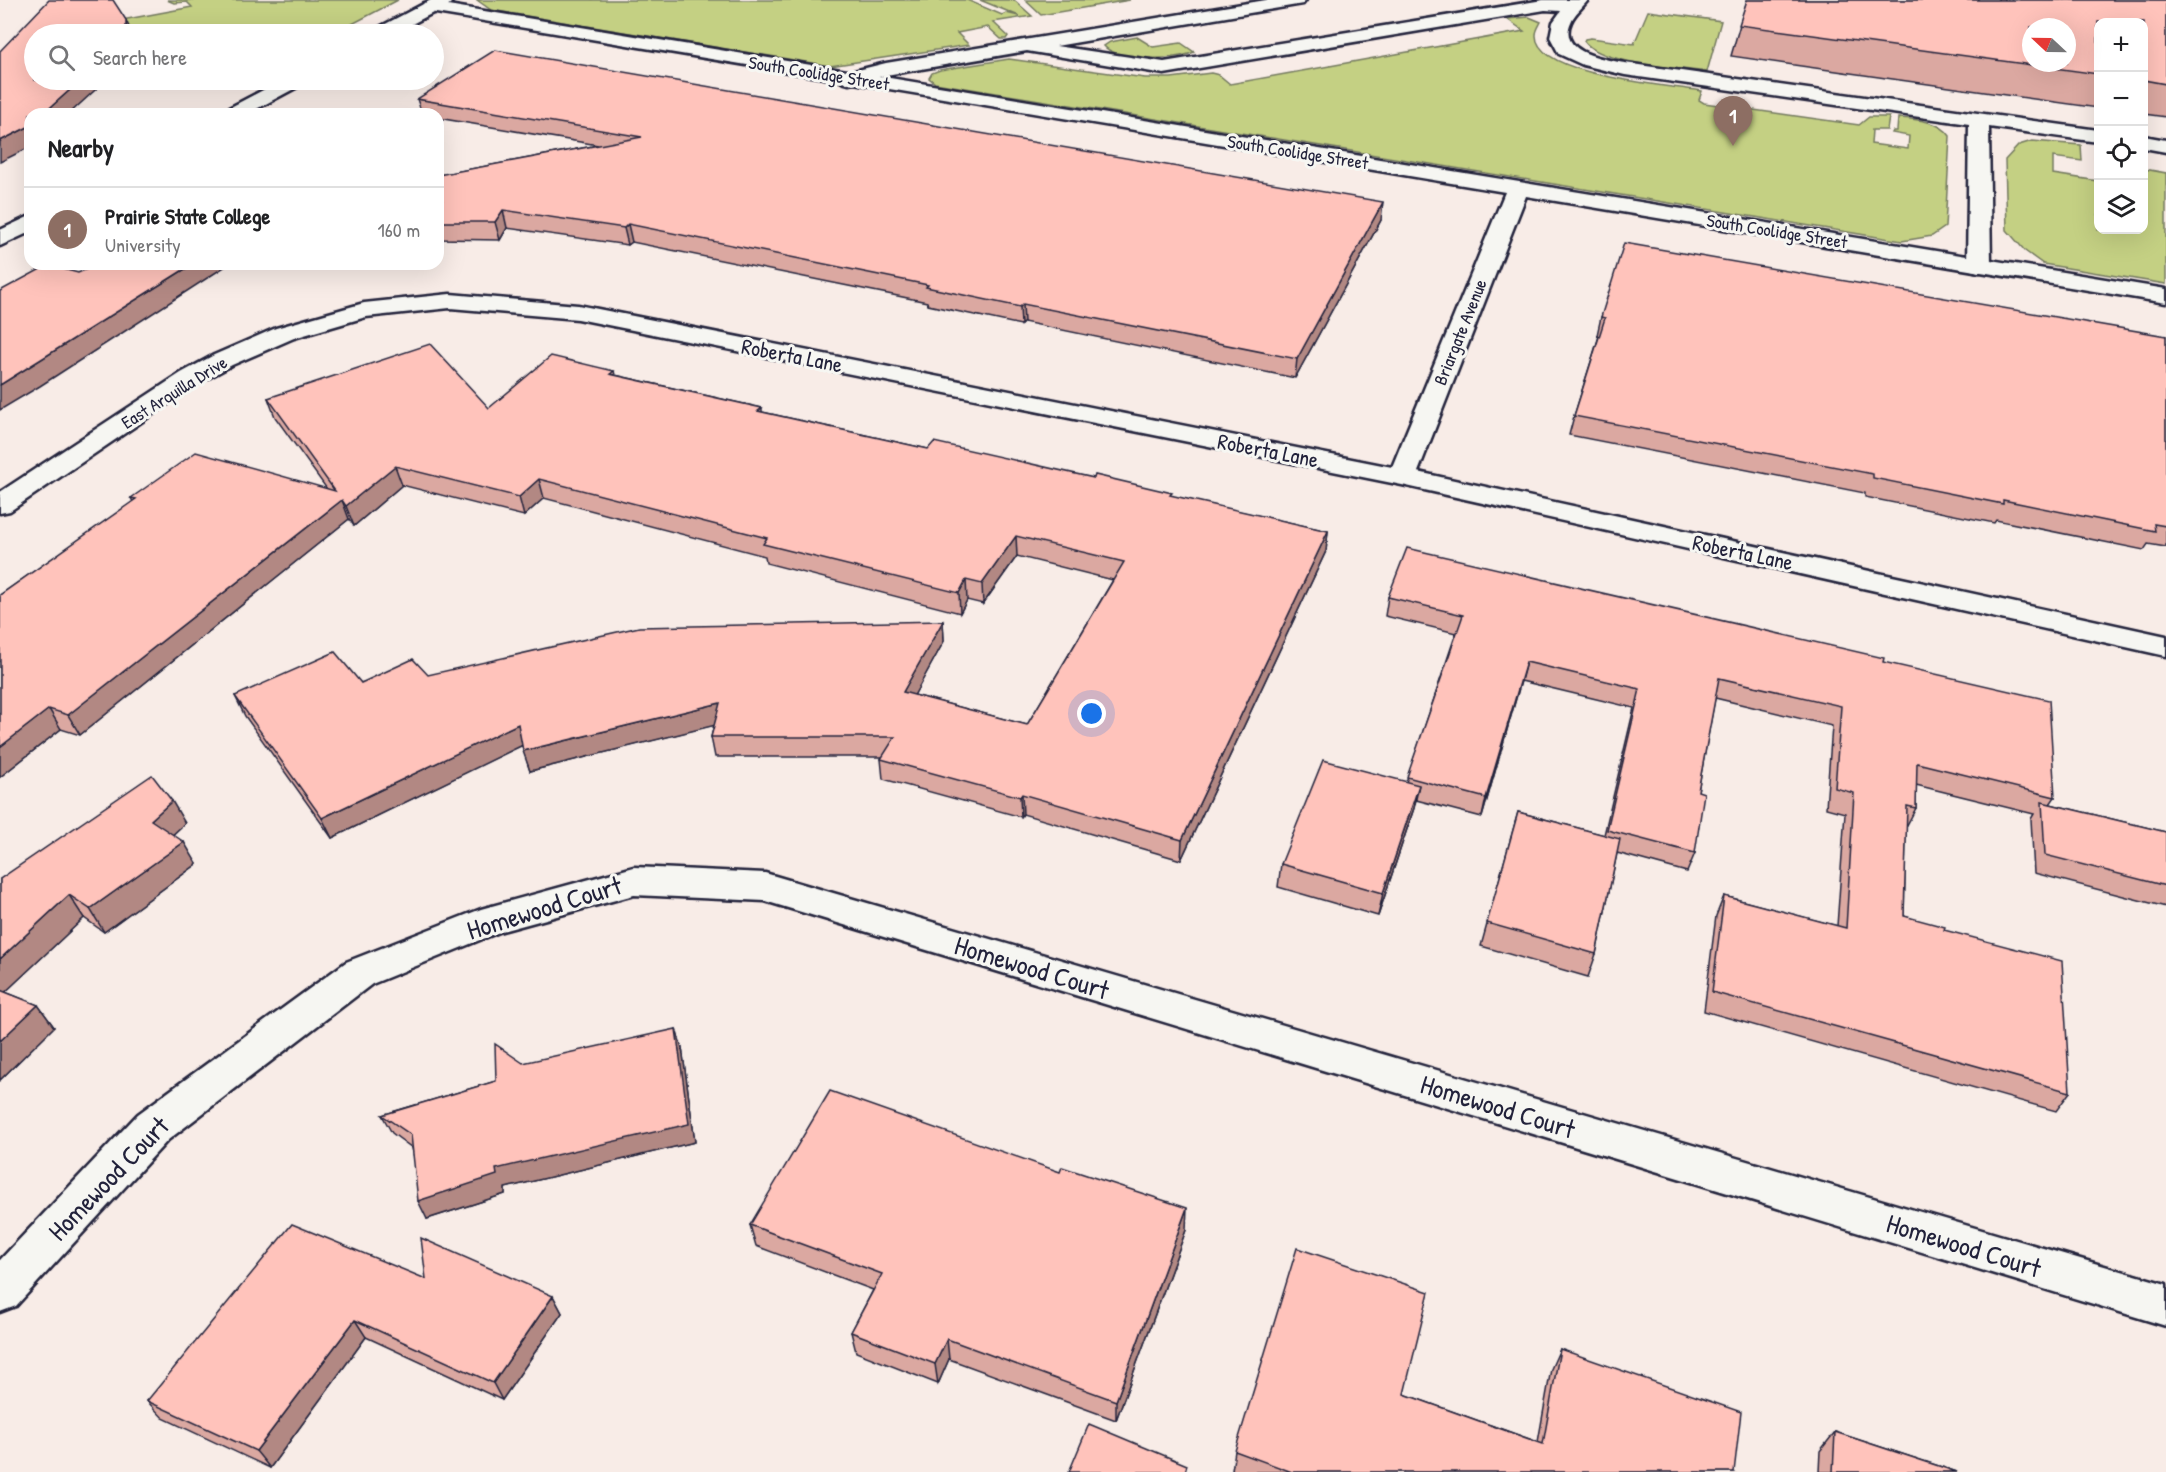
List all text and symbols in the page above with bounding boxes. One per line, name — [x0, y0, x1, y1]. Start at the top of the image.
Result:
north arrow — [2022, 18, 2076, 72]
map controls — [2094, 18, 2148, 234]
button: + — [2094, 18, 2148, 72]
search box — [24, 24, 444, 90]
icon: search — [45, 41, 78, 74]
text: Search here — [93, 42, 187, 72]
street label: South Coolidge Street — [747, 50, 892, 97]
button: − — [2094, 72, 2148, 126]
pin: 1 — [1714, 96, 1752, 146]
button: locate — [2094, 126, 2148, 180]
street label: South Coolidge Street — [1226, 129, 1371, 176]
text: Nearby — [48, 130, 114, 165]
button: layers — [2094, 180, 2148, 234]
text: Prairie State College — [105, 201, 270, 231]
street label: South Coolidge Street — [1705, 208, 1850, 255]
text: 1 — [64, 216, 71, 243]
text: 160 m — [378, 216, 420, 243]
text: University — [105, 231, 181, 258]
street label: Briargate Avenue — [1427, 275, 1493, 389]
street label: Roberta Lane — [739, 331, 845, 379]
street label: East Arquilla Drive — [116, 350, 232, 434]
street label: Roberta Lane — [1215, 426, 1321, 474]
street label: Roberta Lane — [1690, 527, 1796, 577]
your location — [1077, 699, 1106, 728]
street label: Homewood Court — [462, 866, 626, 948]
street label: Homewood Court — [950, 926, 1114, 1008]
street label: Homewood Court — [1416, 1065, 1580, 1147]
street label: Homewood Court — [40, 1108, 177, 1248]
street label: Homewood Court — [1882, 1204, 2046, 1286]

